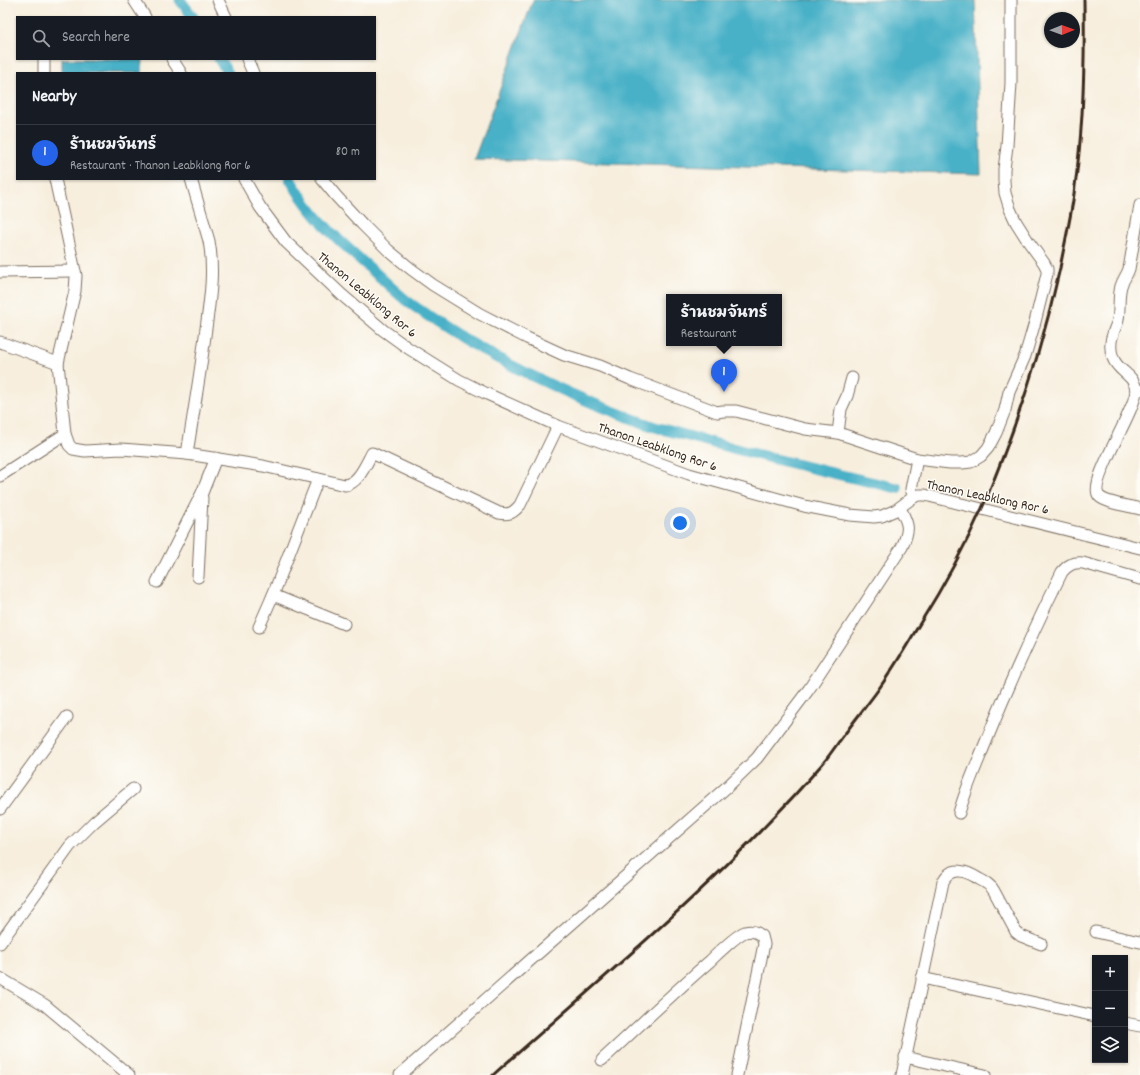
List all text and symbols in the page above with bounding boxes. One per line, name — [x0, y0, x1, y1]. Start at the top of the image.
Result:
north arrow — [1044, 12, 1080, 48]
search box — [16, 16, 376, 60]
icon: search — [30, 27, 52, 49]
text: Search here — [62, 27, 130, 49]
text: Nearby — [32, 86, 76, 110]
text: ร้านชมจันทร์ — [70, 135, 156, 157]
text: 1 — [44, 143, 46, 162]
text: 80 m — [336, 143, 360, 162]
text: Restaurant · Thanon Leabklong Ror 6 — [70, 157, 251, 176]
street label: Thanon Leabklong Ror 6 — [312, 248, 421, 343]
popup — [666, 294, 782, 346]
text: ร้านชมจันทร์ — [681, 303, 767, 325]
text: Restaurant — [681, 325, 737, 344]
pin: 1 — [711, 359, 737, 392]
street label: Thanon Leabklong Ror 6 — [595, 418, 720, 478]
street label: Thanon Leabklong Ror 6 — [924, 475, 1051, 521]
your location — [670, 513, 690, 533]
map controls — [1092, 955, 1128, 1063]
button: + — [1092, 955, 1128, 991]
button: − — [1092, 991, 1128, 1027]
button: layers — [1092, 1027, 1128, 1063]

